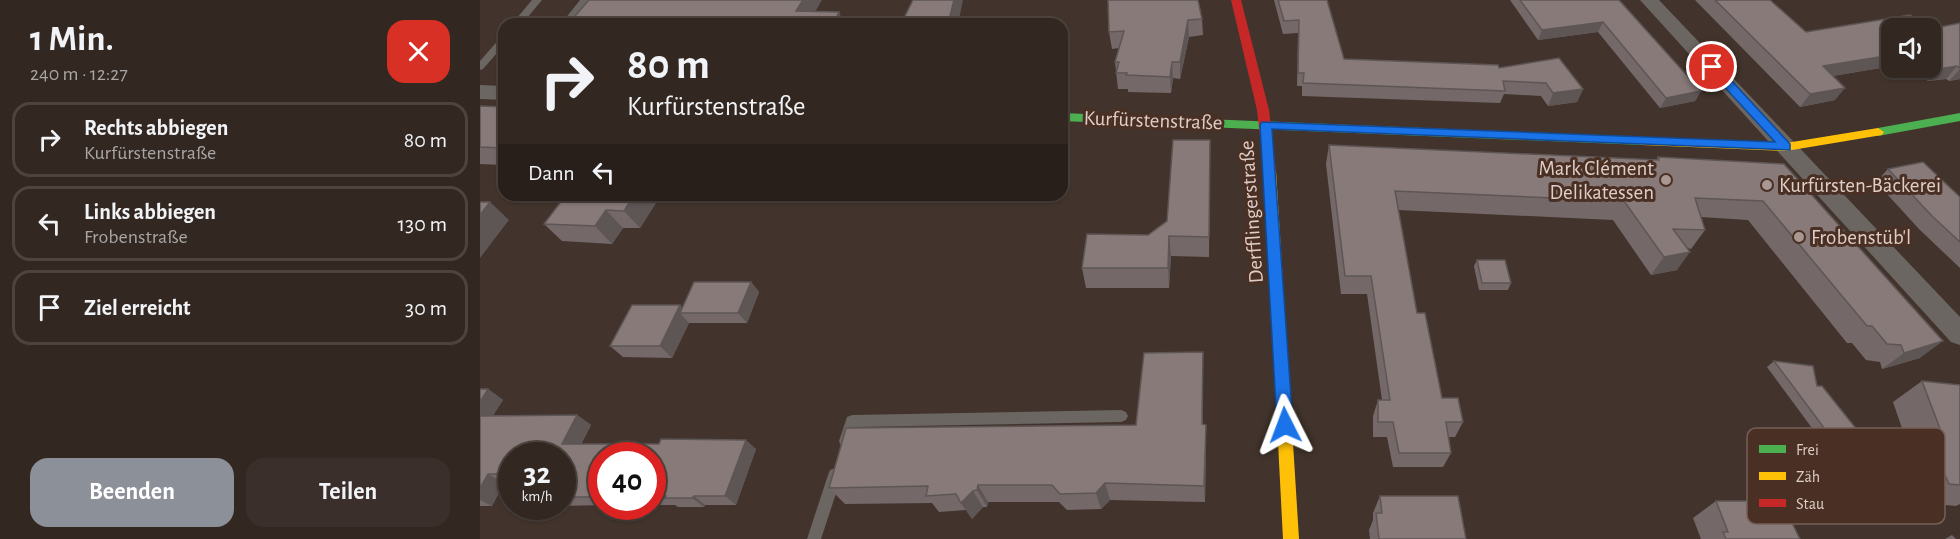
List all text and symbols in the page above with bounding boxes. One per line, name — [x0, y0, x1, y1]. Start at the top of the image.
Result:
map controls — [1881, 18, 1941, 78]
button: sound — [1881, 18, 1941, 78]
button: close — [387, 20, 450, 83]
text: 1 Min. — [30, 21, 114, 57]
pin — [1686, 41, 1737, 92]
icon: right — [528, 42, 606, 120]
text: 80 m — [627, 44, 710, 86]
icon: arrive — [1695, 50, 1728, 83]
text: 240 m · 12:27 — [30, 64, 128, 84]
text: Kurfürstenstraße — [627, 93, 806, 120]
street label: Kurfürstenstraße — [1083, 108, 1223, 133]
text: Rechts abbiegen — [84, 117, 228, 139]
icon: right — [33, 123, 66, 156]
text: 80 m — [404, 129, 447, 151]
street label: Derfflingerstraße — [1236, 140, 1267, 284]
text: Kurfürstenstraße — [84, 143, 216, 163]
icon: left — [587, 156, 620, 189]
place label: Mark Clément Delikatessen — [1539, 158, 1654, 203]
text: Dann — [528, 162, 575, 184]
marker: Mark Clément Delikatessen — [1659, 173, 1673, 187]
place label: Kurfürsten-Bäckerei — [1779, 175, 1941, 196]
marker: Kurfürsten-Bäckerei — [1760, 178, 1774, 192]
text: Links abbiegen — [84, 201, 216, 223]
icon: left — [33, 207, 66, 240]
text: 130 m — [398, 213, 447, 235]
text: Frobenstraße — [84, 227, 188, 247]
place label: Frobenstüb'l — [1811, 227, 1911, 248]
marker: Frobenstüb'l — [1792, 230, 1806, 244]
icon: arrive — [33, 291, 66, 324]
text: Ziel erreicht — [84, 297, 191, 319]
text: 30 m — [405, 297, 447, 319]
position arrow — [1253, 393, 1317, 457]
legend — [1747, 428, 1945, 524]
speed limit sign: 40 — [588, 442, 666, 520]
text: Frei — [1796, 442, 1819, 458]
button: Beenden — [30, 458, 234, 527]
button: Teilen — [246, 458, 450, 527]
text: 32 — [523, 459, 551, 489]
text: Zäh — [1796, 469, 1820, 485]
text: km/h — [522, 489, 552, 504]
text: Stau — [1796, 496, 1824, 512]

